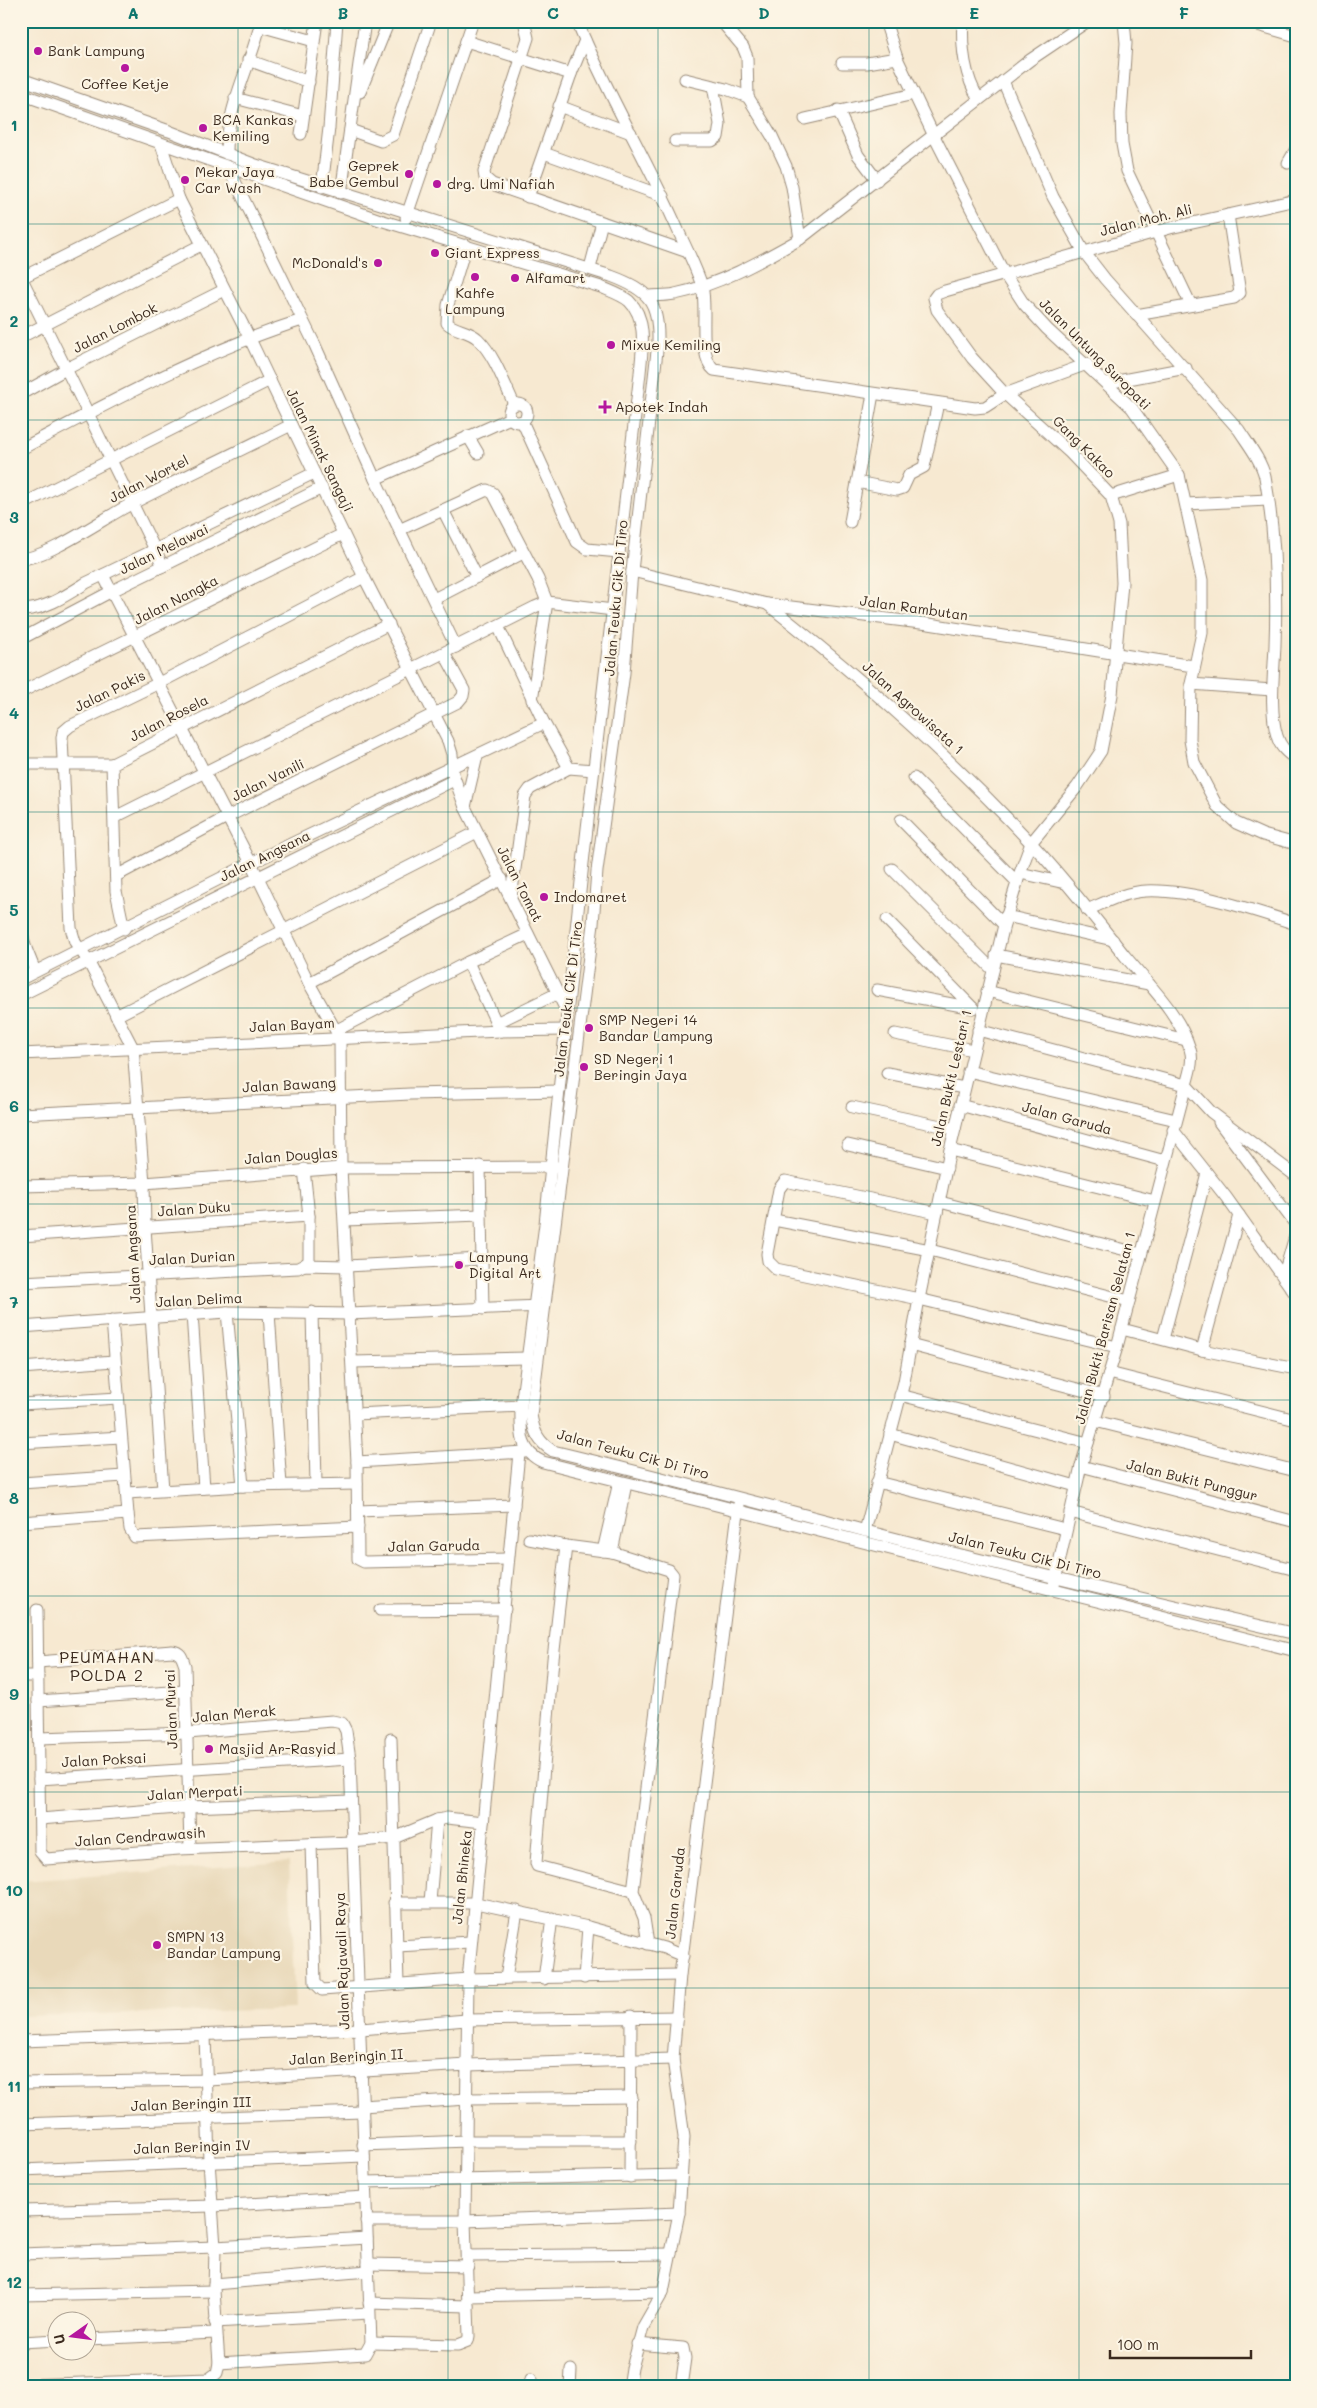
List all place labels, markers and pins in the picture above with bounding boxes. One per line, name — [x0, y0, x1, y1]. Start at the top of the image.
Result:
place label: Bank Lampung — [48, 41, 145, 60]
marker: Bank Lampung — [32, 45, 44, 57]
marker: Coffee Ketje — [119, 62, 131, 74]
place label: Coffee Ketje — [81, 74, 169, 93]
place label: BCA Kankas Kemiling — [213, 110, 294, 145]
marker: BCA Kankas Kemiling — [197, 122, 209, 134]
place label: Geprek Babe Gembul — [309, 156, 399, 191]
place label: Mekar Jaya Car Wash — [195, 162, 275, 197]
marker: Geprek Babe Gembul — [403, 168, 415, 180]
marker: Mekar Jaya Car Wash — [179, 174, 191, 186]
place label: drg. Umi Nafiah — [447, 174, 554, 193]
marker: drg. Umi Nafiah — [431, 178, 443, 190]
place label: Giant Express — [445, 243, 540, 262]
marker: Giant Express — [429, 247, 441, 259]
place label: McDonald's — [292, 253, 368, 272]
marker: McDonald's — [372, 257, 384, 269]
place label: Alfamart — [525, 268, 585, 287]
marker: Kahfe Lampung — [469, 271, 481, 283]
marker: Alfamart — [509, 272, 521, 284]
place label: Kahfe Lampung — [445, 283, 505, 318]
place label: Mixue Kemiling — [621, 335, 721, 354]
marker: Mixue Kemiling — [605, 339, 617, 351]
place label: Apotek Indah — [615, 397, 708, 416]
marker: Apotek Indah — [599, 401, 611, 413]
place label: Indomaret — [554, 887, 627, 906]
marker: Indomaret — [538, 891, 550, 903]
place label: SMP Negeri 14 Bandar Lampung — [599, 1010, 713, 1045]
marker: SMP Negeri 14 Bandar Lampung — [583, 1022, 595, 1034]
place label: SD Negeri 1 Beringin Jaya — [594, 1049, 688, 1084]
marker: SD Negeri 1 Beringin Jaya — [578, 1061, 590, 1073]
place label: Lampung Digital Art — [469, 1247, 541, 1282]
marker: Lampung Digital Art — [453, 1259, 465, 1271]
place label: Masjid Ar-Rasyid — [219, 1739, 336, 1758]
marker: Masjid Ar-Rasyid — [203, 1743, 215, 1755]
place label: SMPN 13 Bandar Lampung — [167, 1927, 281, 1962]
marker: SMPN 13 Bandar Lampung — [151, 1939, 163, 1951]

